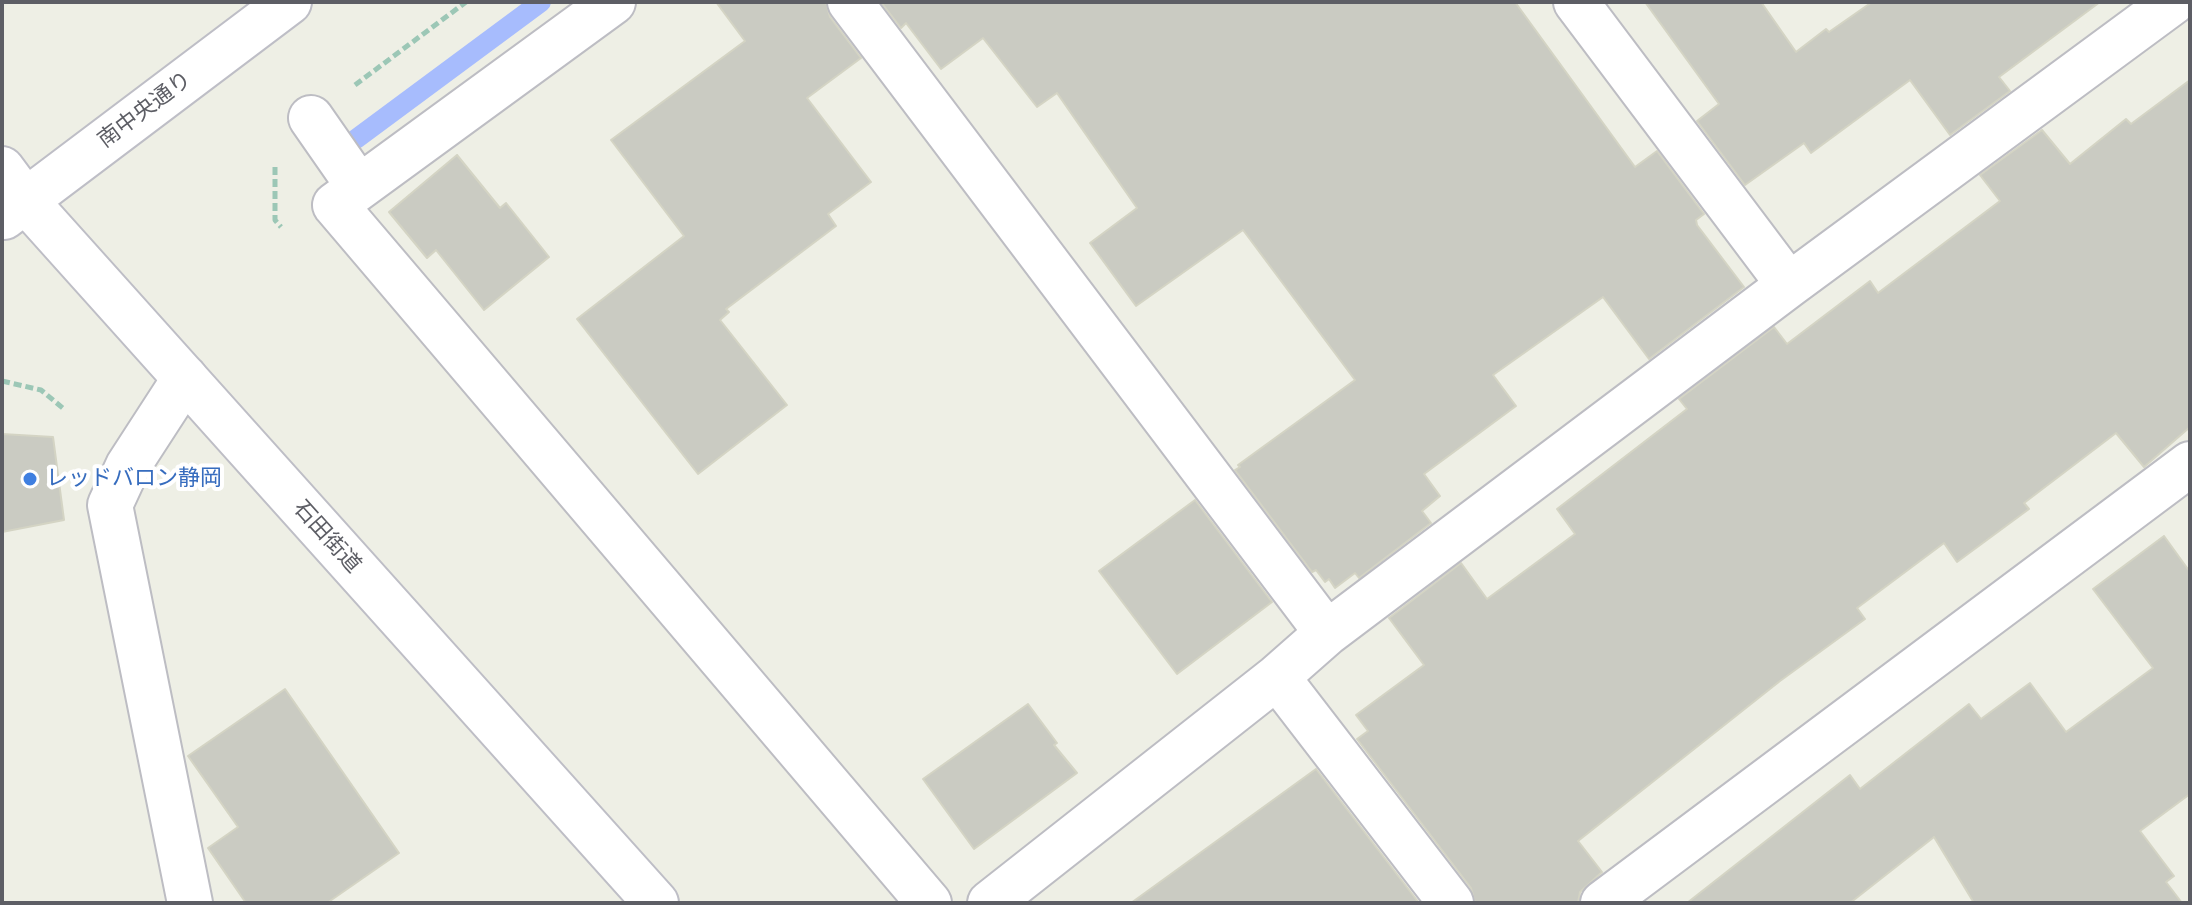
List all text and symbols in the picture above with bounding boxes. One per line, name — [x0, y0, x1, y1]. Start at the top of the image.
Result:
street label: 南中央通り — [93, 66, 197, 154]
place label: レッドバロン静岡 — [46, 466, 222, 492]
marker: レッドバロン静岡 — [21, 470, 39, 488]
street label: 石田街道 — [288, 495, 366, 579]

